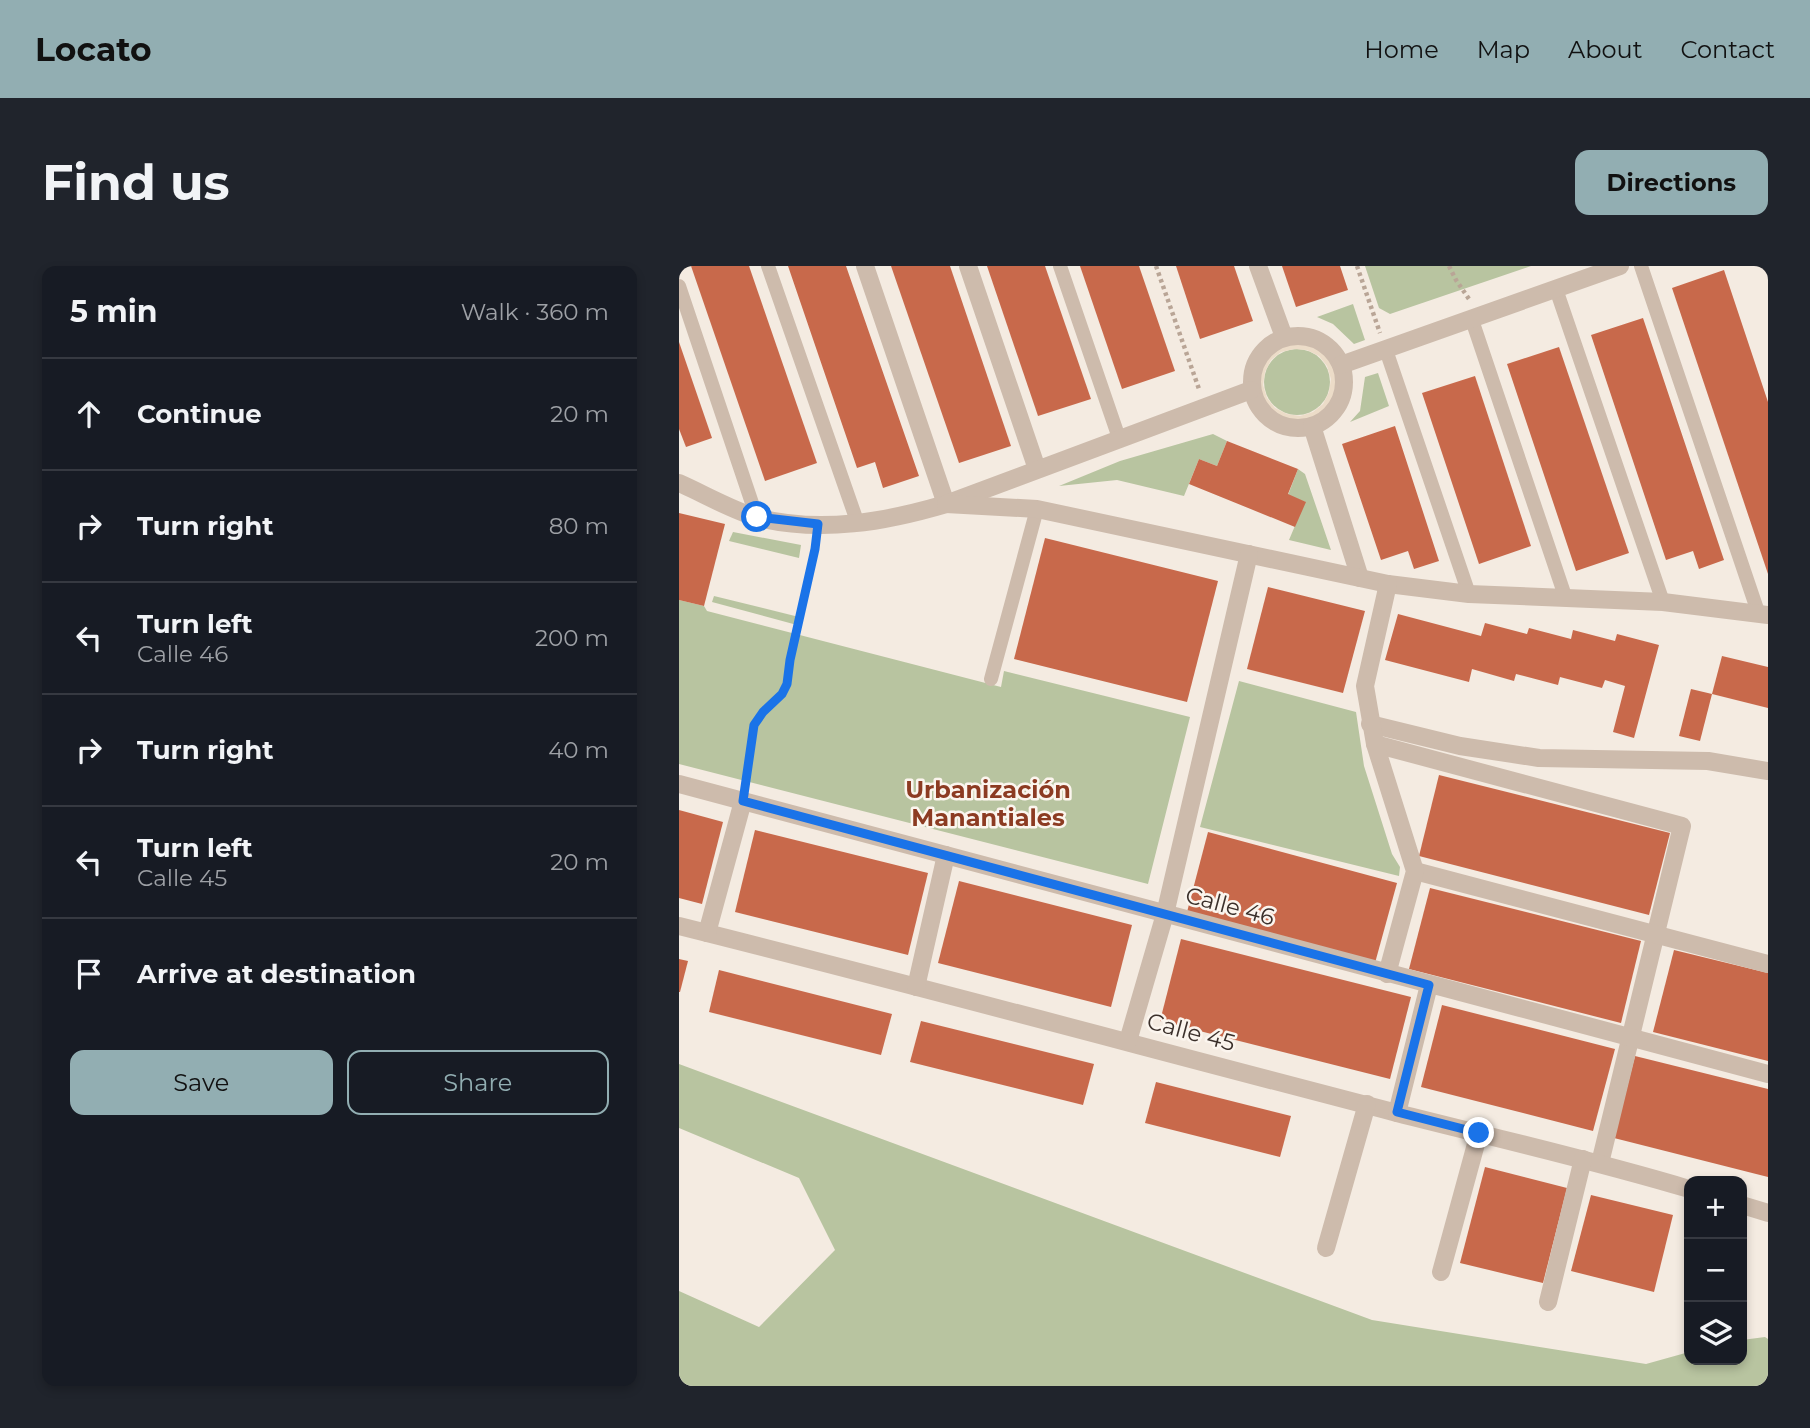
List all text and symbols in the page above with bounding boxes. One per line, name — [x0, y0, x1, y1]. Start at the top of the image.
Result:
text: Locato — [35, 29, 152, 69]
text: Home — [1364, 35, 1439, 64]
text: Map — [1477, 35, 1530, 64]
text: About — [1568, 35, 1642, 64]
text: Contact — [1680, 35, 1775, 64]
button: Directions — [1575, 150, 1768, 215]
text: Find us — [42, 153, 230, 212]
text: 5 min — [70, 293, 158, 330]
text: Walk · 360 m — [461, 298, 609, 326]
icon: ahead — [70, 395, 108, 433]
text: Continue — [137, 398, 262, 430]
text: 20 m — [550, 400, 609, 428]
route start — [741, 501, 772, 532]
icon: right — [70, 507, 108, 545]
text: Turn right — [137, 510, 273, 542]
text: 80 m — [549, 512, 609, 540]
text: Turn left — [137, 608, 253, 640]
icon: left — [70, 619, 108, 657]
text: 200 m — [535, 624, 609, 652]
text: Calle 46 — [137, 640, 228, 668]
icon: right — [70, 731, 108, 769]
text: Turn right — [137, 734, 273, 766]
text: 40 m — [548, 736, 609, 764]
district label: Urbanización Manantiales — [905, 775, 1071, 832]
text: Turn left — [137, 832, 253, 864]
icon: left — [70, 843, 108, 881]
text: 20 m — [550, 848, 609, 876]
text: Calle 45 — [137, 864, 227, 892]
street label: Calle 46 — [1182, 881, 1278, 931]
icon: arrive — [70, 955, 108, 993]
text: Arrive at destination — [137, 958, 416, 990]
street label: Calle 45 — [1144, 1007, 1238, 1057]
button: Save — [70, 1050, 333, 1115]
button: Share — [347, 1050, 609, 1115]
route end — [1463, 1117, 1494, 1148]
map controls — [1684, 1176, 1747, 1365]
button: + — [1684, 1176, 1747, 1239]
button: − — [1684, 1239, 1747, 1302]
button: layers — [1684, 1302, 1747, 1365]

